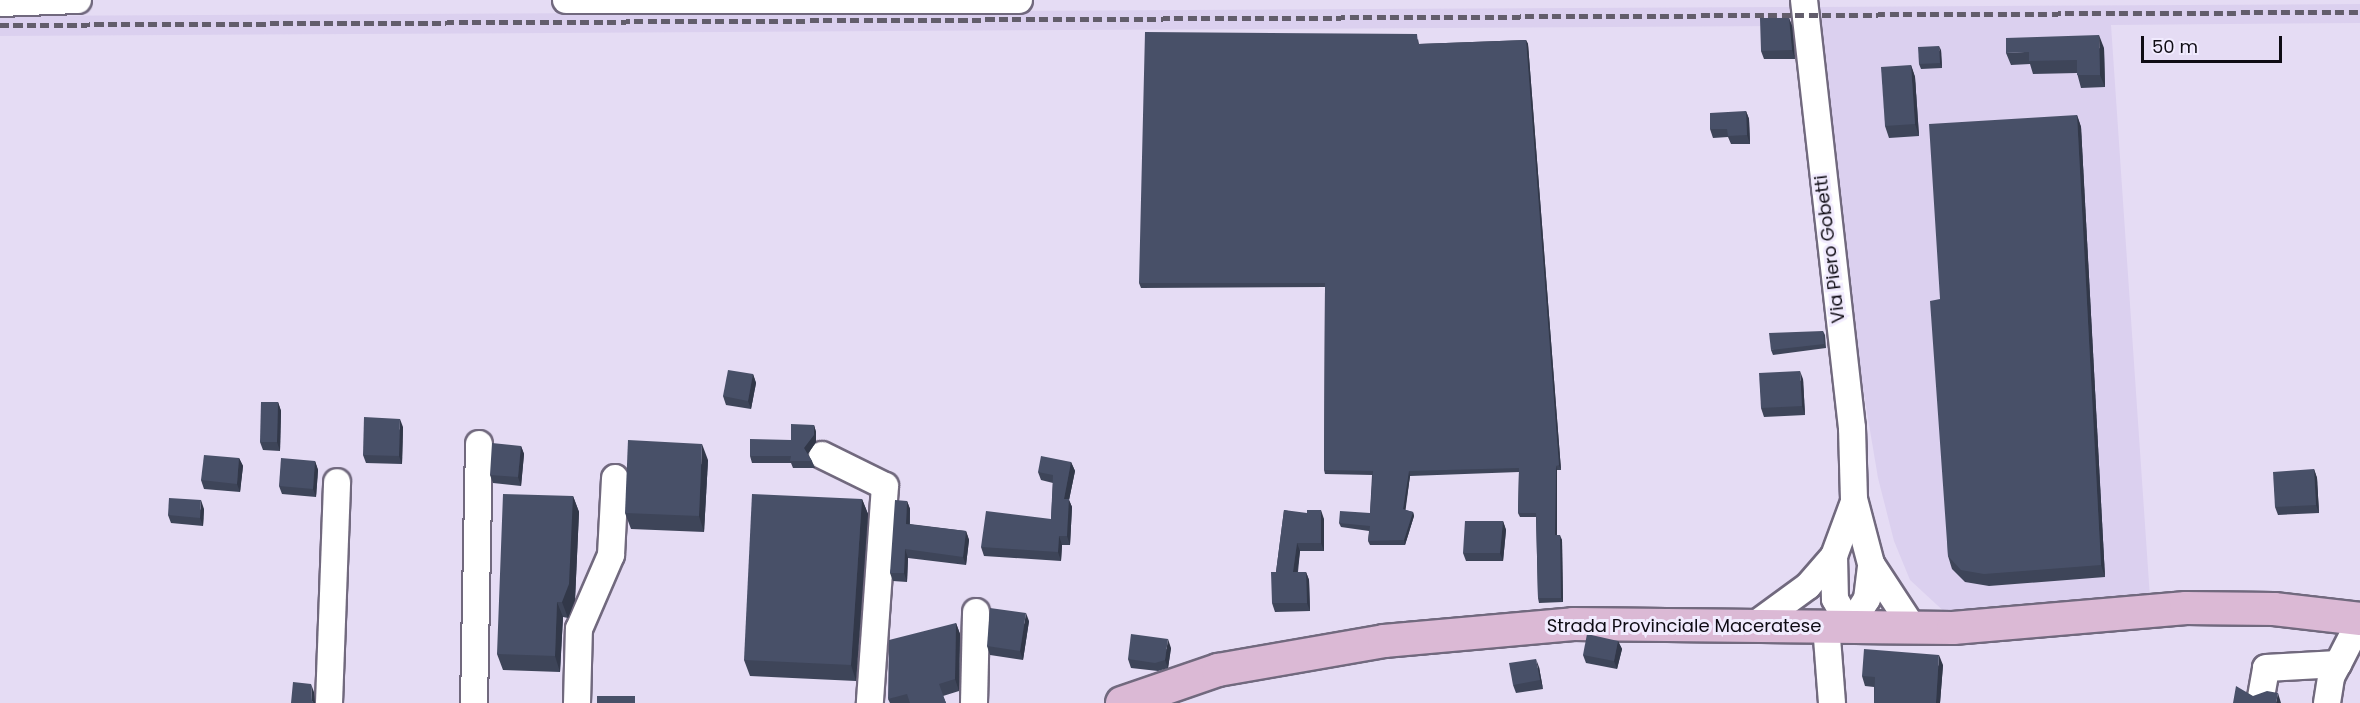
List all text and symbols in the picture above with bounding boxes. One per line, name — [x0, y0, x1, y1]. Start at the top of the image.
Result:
scale bar — [2144, 24, 2285, 62]
text: 50 m — [2152, 34, 2198, 59]
street label: Via Piero Gobetti — [1810, 174, 1850, 324]
street label: Strada Provinciale Maceratese — [1547, 615, 1821, 637]

